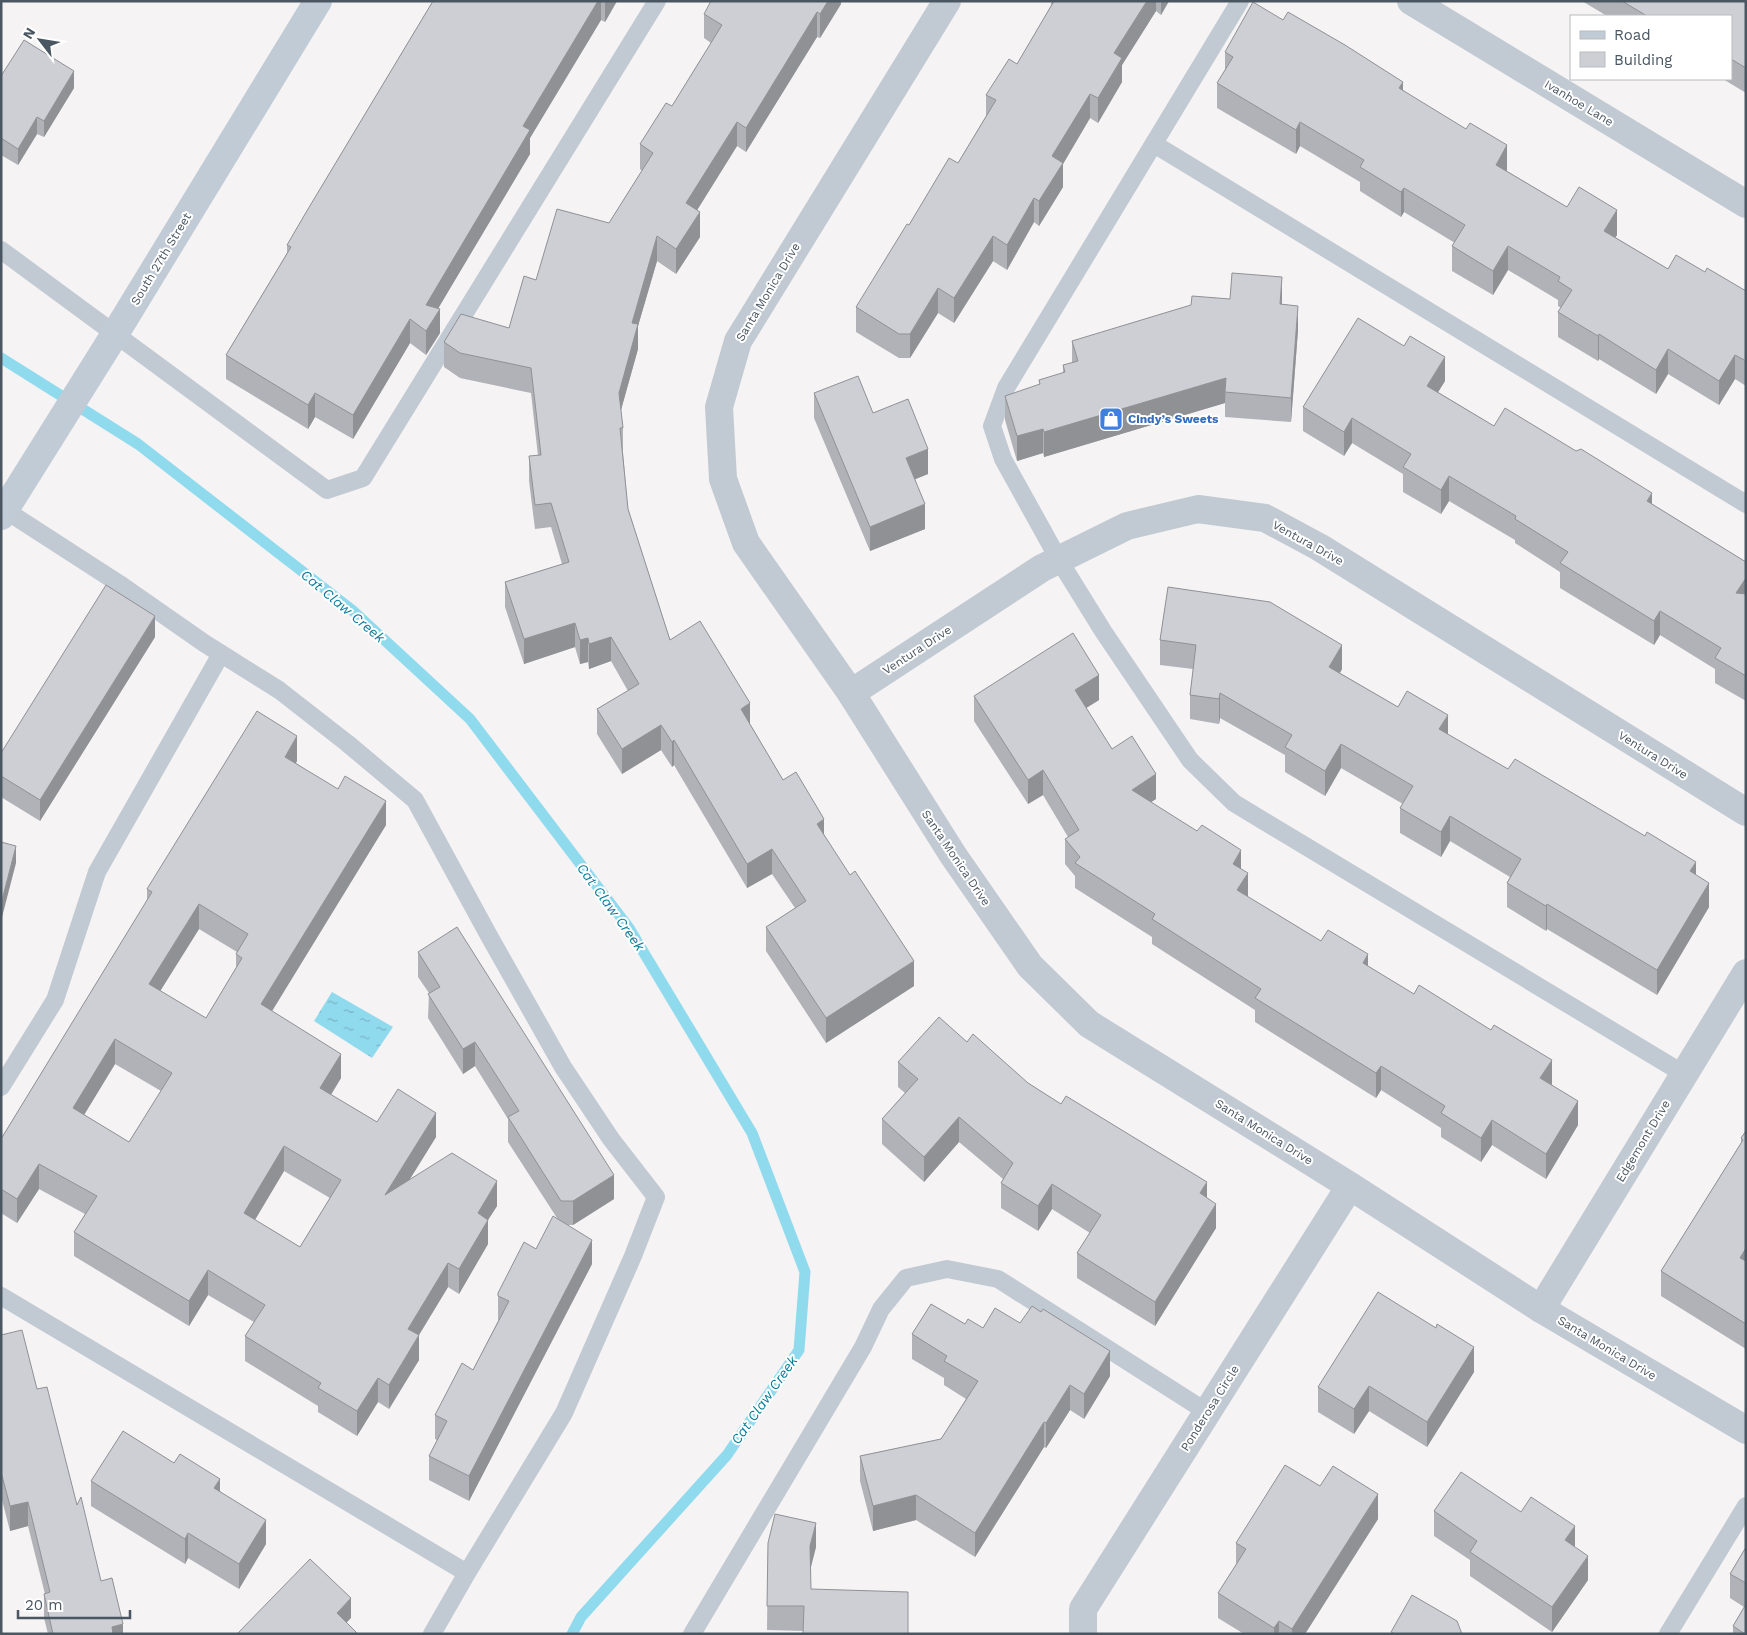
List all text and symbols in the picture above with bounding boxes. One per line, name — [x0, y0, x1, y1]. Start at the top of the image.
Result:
north arrow — [15, 15, 65, 65]
legend — [1570, 15, 1732, 80]
text: N — [19, 25, 38, 42]
text: Road — [1614, 26, 1651, 44]
text: Building — [1614, 51, 1672, 69]
street label: Ivanhoe Lane — [1542, 77, 1616, 129]
street label: South 27th Street — [128, 210, 194, 308]
street label: Santa Monica Drive — [733, 240, 803, 344]
shop icon: Cindy’s Sweets — [1098, 406, 1124, 432]
place label: Cindy’s Sweets — [1128, 412, 1219, 426]
street label: Ventura Drive — [1270, 518, 1346, 568]
water label: Cat Claw Creek — [298, 566, 388, 646]
street label: Ventura Drive — [880, 623, 954, 677]
street label: Ventura Drive — [1616, 728, 1690, 782]
street label: Santa Monica Drive — [919, 807, 993, 909]
water label: Cat Claw Creek — [574, 860, 648, 954]
street label: Santa Monica Drive — [1213, 1096, 1315, 1168]
street label: Edgemont Drive — [1613, 1097, 1673, 1185]
street label: Santa Monica Drive — [1555, 1313, 1659, 1383]
water label: Cat Claw Creek — [728, 1352, 801, 1447]
street label: Ponderosa Circle — [1178, 1362, 1242, 1454]
scale bar — [18, 1588, 130, 1620]
text: 20 m — [25, 1596, 63, 1614]

